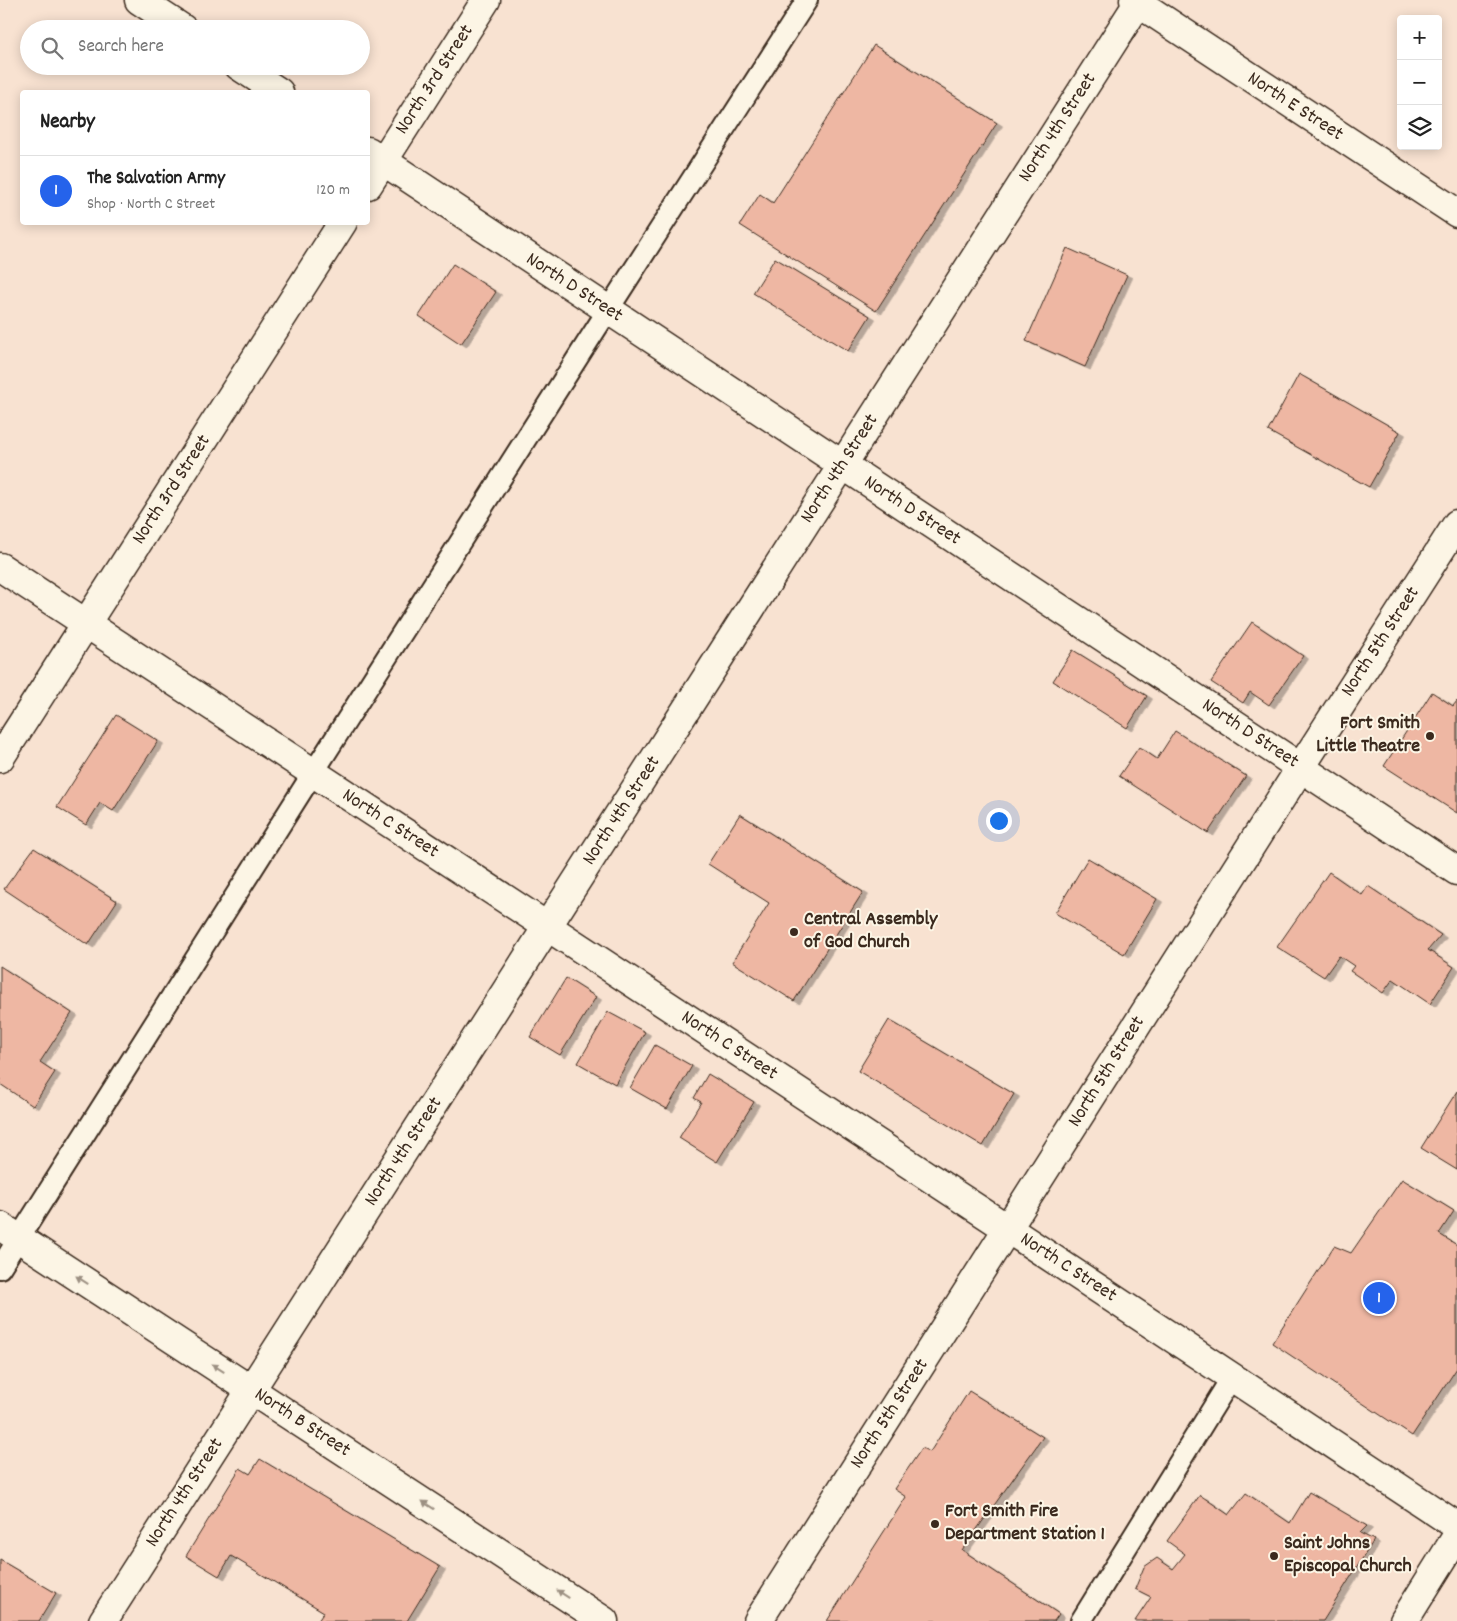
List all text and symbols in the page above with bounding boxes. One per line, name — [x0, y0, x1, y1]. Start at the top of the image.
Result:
map controls — [1397, 15, 1442, 150]
button: + — [1397, 15, 1442, 60]
street label: North 3rd Street — [389, 19, 481, 141]
search box — [20, 20, 370, 75]
icon: search — [38, 34, 66, 62]
text: Search here — [78, 34, 164, 61]
button: − — [1397, 60, 1442, 105]
street label: North E Street — [1241, 65, 1349, 149]
street label: North 4th Street — [1012, 68, 1104, 188]
button: layers — [1397, 105, 1442, 150]
text: Nearby — [40, 108, 95, 138]
text: The Salvation Army — [87, 166, 225, 193]
text: 1 — [54, 179, 58, 202]
text: 120 m — [316, 179, 350, 202]
text: Shop · North C Street — [87, 193, 215, 216]
street label: North D Street — [520, 246, 628, 330]
street label: North 4th Street — [794, 409, 886, 529]
street label: North 3rd Street — [126, 429, 218, 551]
street label: North D Street — [858, 469, 966, 553]
street label: North 5th Street — [1335, 581, 1427, 703]
street label: North D Street — [1196, 692, 1304, 776]
place label: Fort Smith Little Theatre — [1316, 710, 1420, 761]
marker: Fort Smith Little Theatre — [1424, 730, 1436, 742]
street label: North 4th Street — [576, 751, 668, 871]
street label: North C Street — [336, 782, 444, 866]
your location — [986, 808, 1012, 834]
place label: Central Assembly of God Church — [804, 906, 938, 957]
marker: Central Assembly of God Church — [788, 926, 800, 938]
street label: North C Street — [675, 1004, 783, 1088]
street label: North 5th Street — [1062, 1011, 1152, 1133]
street label: North 4th Street — [358, 1092, 450, 1212]
street label: North C Street — [1014, 1226, 1122, 1310]
one-way arrow — [75, 1275, 89, 1284]
pin: 1 — [1363, 1279, 1395, 1317]
street label: North 5th Street — [844, 1353, 936, 1475]
one-way arrow — [212, 1363, 225, 1373]
street label: North B Street — [248, 1381, 356, 1465]
street label: North 4th Street — [139, 1433, 231, 1553]
place label: Fort Smith Fire Department Station 1 — [945, 1498, 1105, 1549]
one-way arrow — [421, 1500, 434, 1510]
marker: Fort Smith Fire Department Station 1 — [929, 1518, 941, 1530]
place label: Saint Johns Episcopal Church — [1284, 1530, 1412, 1581]
marker: Saint Johns Episcopal Church — [1268, 1550, 1280, 1562]
one-way arrow — [557, 1589, 570, 1599]

